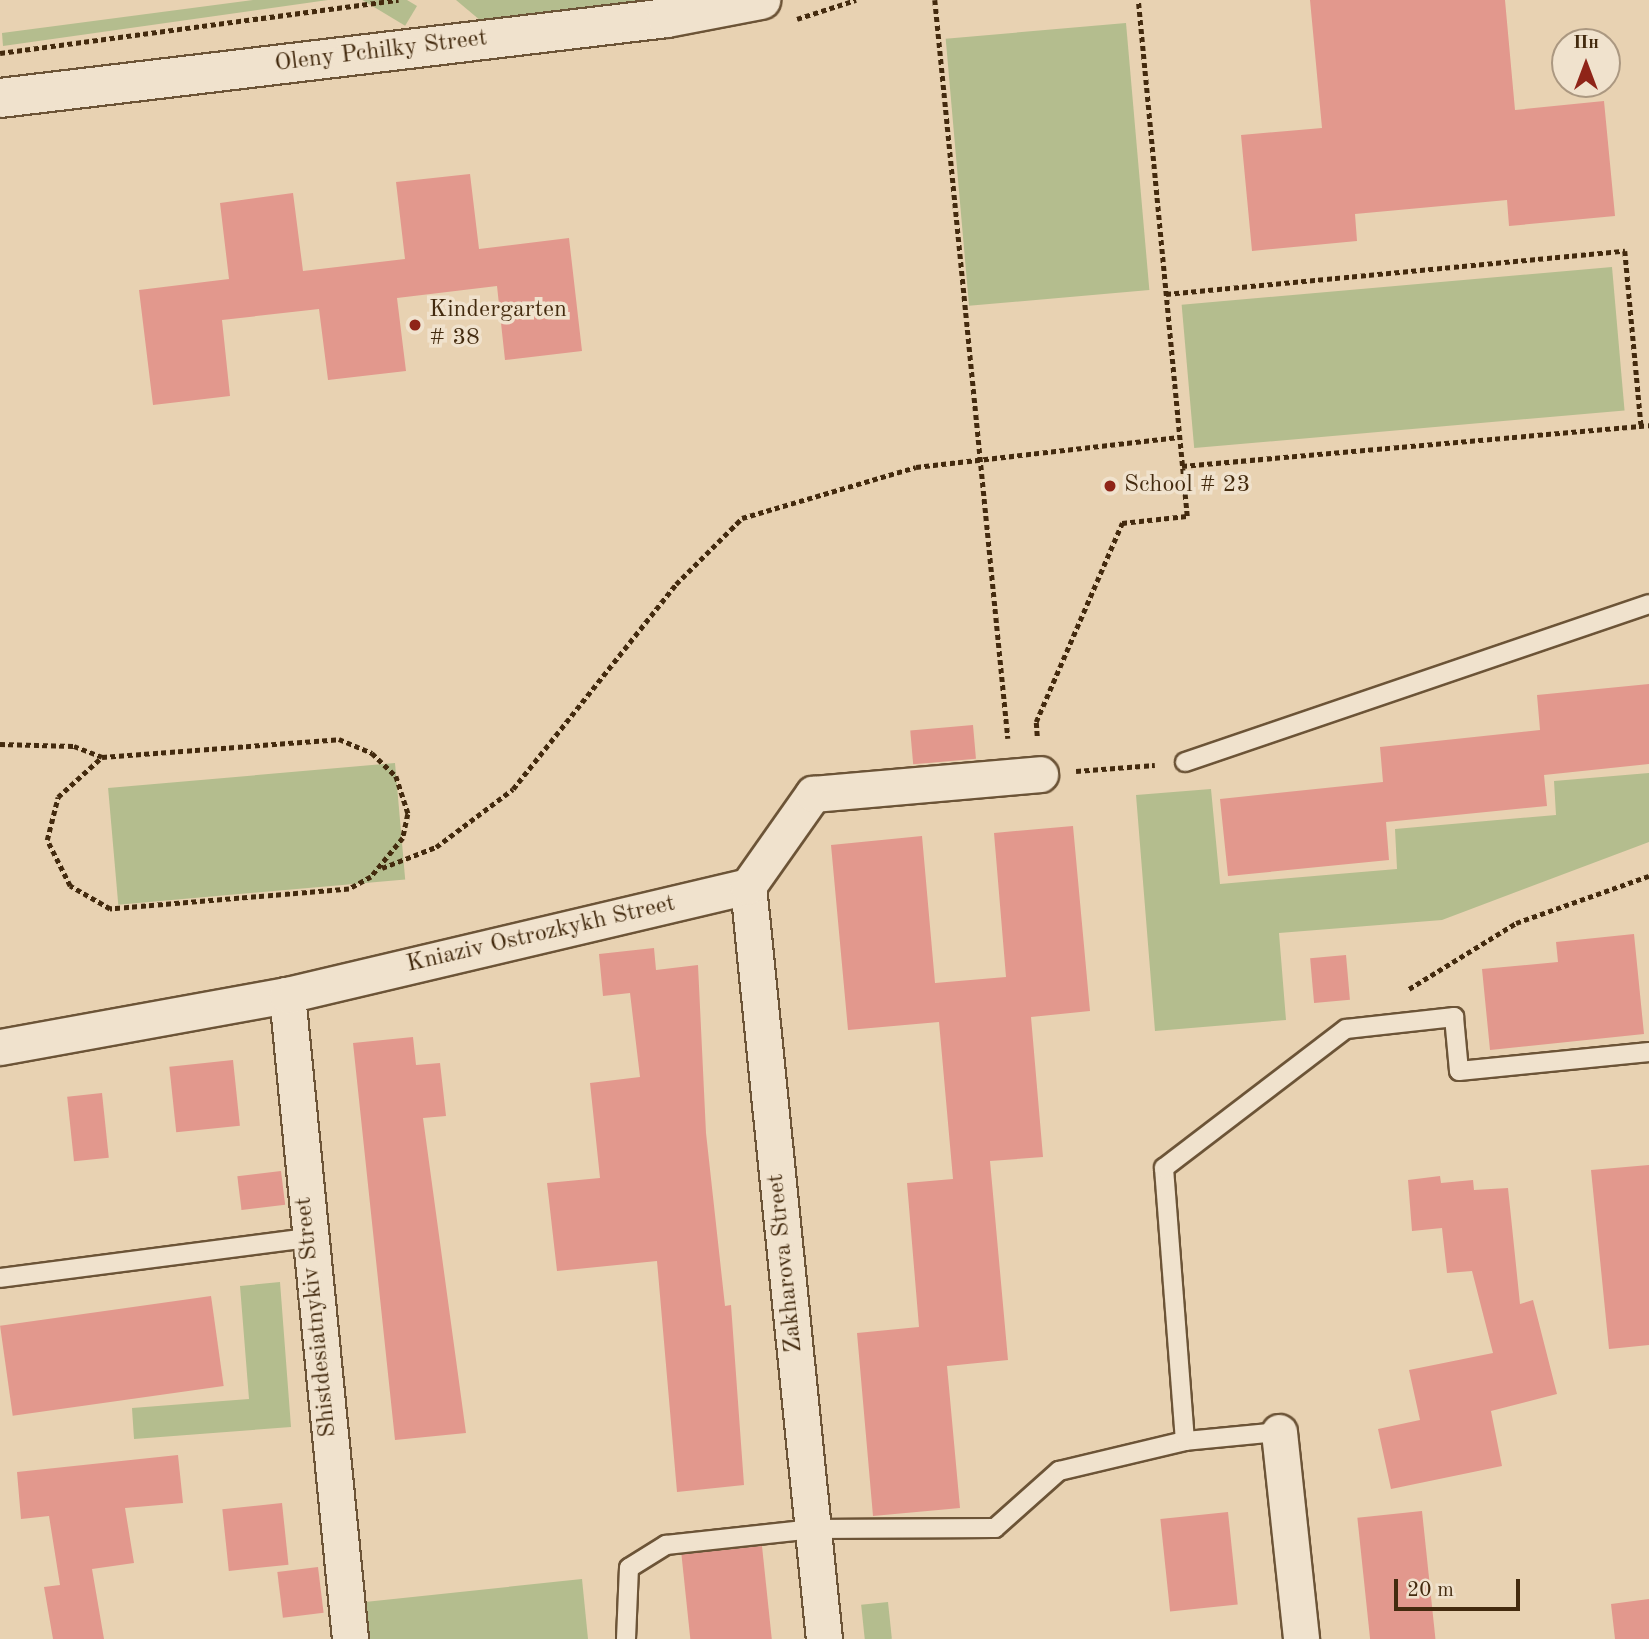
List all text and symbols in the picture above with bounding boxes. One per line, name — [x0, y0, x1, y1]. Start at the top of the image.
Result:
street label: Oleny Pchilky Street — [273, 25, 489, 79]
north arrow — [1551, 28, 1621, 98]
text: Пн — [1573, 34, 1599, 53]
place label: Kindergarten # 38 — [429, 297, 567, 353]
marker: Kindergarten # 38 — [407, 317, 423, 333]
place label: School # 23 — [1124, 472, 1250, 500]
marker: School # 23 — [1102, 478, 1118, 494]
street label: Kniaziv Ostrozkykh Street — [404, 890, 678, 980]
street label: Zakharova Street — [762, 1172, 810, 1354]
street label: Shistdesiatnykiv Street — [290, 1195, 344, 1439]
scale bar — [1397, 1566, 1523, 1610]
text: 20 m — [1407, 1580, 1454, 1601]

